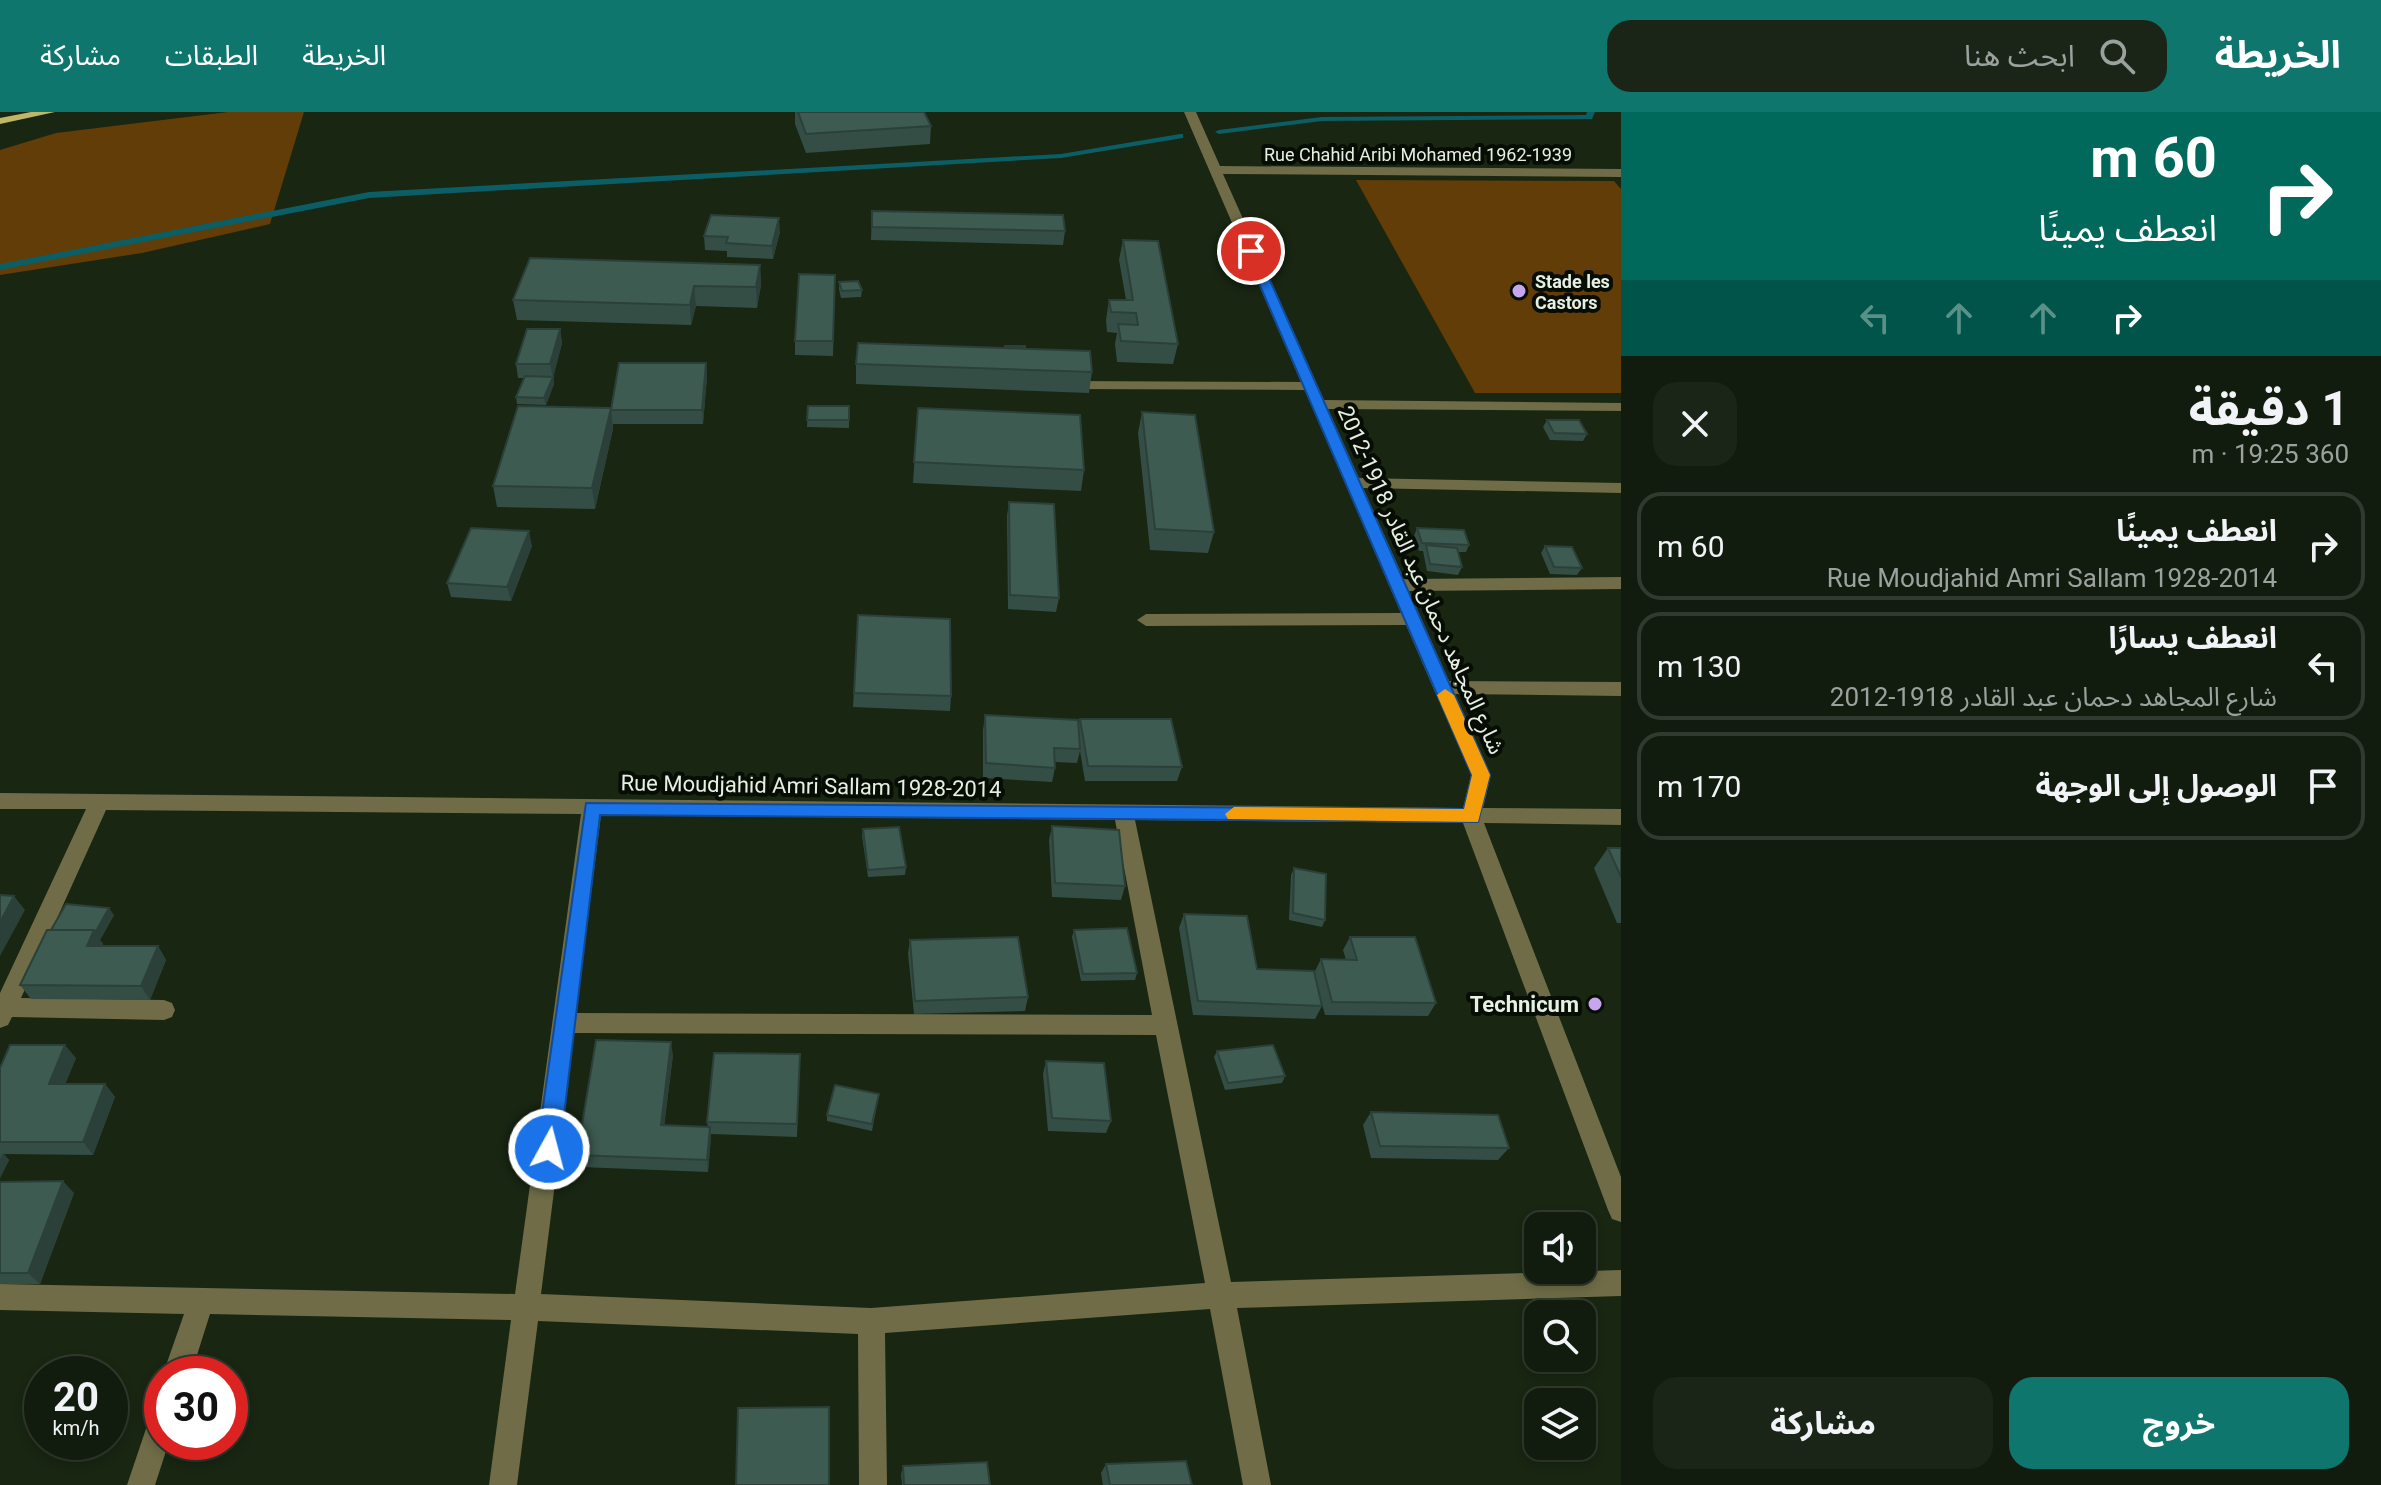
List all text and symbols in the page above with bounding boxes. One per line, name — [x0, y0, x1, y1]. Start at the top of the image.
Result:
search box — [1607, 20, 2167, 92]
text: الخريطة — [2215, 33, 2341, 77]
icon: search — [2095, 34, 2139, 78]
text: ابحث هنا — [1964, 38, 2075, 73]
text: مشاركة — [40, 39, 121, 72]
text: الطبقات — [165, 39, 258, 72]
text: الخريطة — [302, 39, 386, 72]
text: 60 m — [2090, 125, 2217, 191]
street label: Rue Chahid Aribi Mohamed 1962-1939 — [1264, 144, 1572, 165]
icon: right — [2245, 144, 2349, 248]
text: انعطف يمينًا — [2038, 208, 2217, 250]
pin — [1217, 217, 1285, 285]
icon: arrive — [1229, 229, 1273, 273]
place label: Stade les Castors — [1535, 271, 1610, 313]
marker: Stade les Castors — [1510, 282, 1528, 300]
icon: left — [1853, 296, 1897, 340]
icon: ahead — [1937, 296, 1981, 340]
icon: ahead — [2021, 296, 2065, 340]
icon: right — [2105, 296, 2149, 340]
text: 1 دقيقة — [2189, 380, 2349, 437]
button: close — [1653, 382, 1737, 466]
street label: شارع المجاهد دحمان عبد القادر 1918-2012 — [1329, 402, 1509, 760]
text: 360 m · 19:25 — [2191, 439, 2349, 469]
text: انعطف يمينًا — [2116, 513, 2277, 548]
icon: right — [2301, 524, 2345, 568]
text: 60 m — [1657, 529, 1725, 564]
text: Rue Moudjahid Amri Sallam 1928-2014 — [1827, 563, 2277, 593]
text: انعطف يسارًا — [2108, 620, 2277, 655]
icon: left — [2301, 644, 2345, 688]
text: 130 m — [1657, 649, 1741, 684]
text: شارع المجاهد دحمان عبد القادر 1918-2012 — [1830, 682, 2277, 712]
icon: arrive — [2301, 764, 2345, 808]
text: الوصول إلى الوجهة — [2036, 768, 2277, 803]
text: 170 m — [1657, 769, 1741, 804]
street label: Rue Moudjahid Amri Sallam 1928-2014 — [620, 770, 1002, 802]
place label: Technicum — [1470, 992, 1579, 1017]
marker: Technicum — [1586, 995, 1604, 1013]
position arrow — [507, 1107, 591, 1191]
map controls — [1524, 1212, 1596, 1460]
button: sound — [1524, 1212, 1596, 1284]
button: search — [1524, 1300, 1596, 1372]
speed limit sign: 30 — [144, 1356, 248, 1460]
text: 20 — [53, 1374, 99, 1421]
button: مشاركة — [1653, 1377, 1993, 1469]
button: خروج — [2009, 1377, 2349, 1469]
button: layers — [1524, 1388, 1596, 1460]
text: km/h — [53, 1416, 99, 1440]

